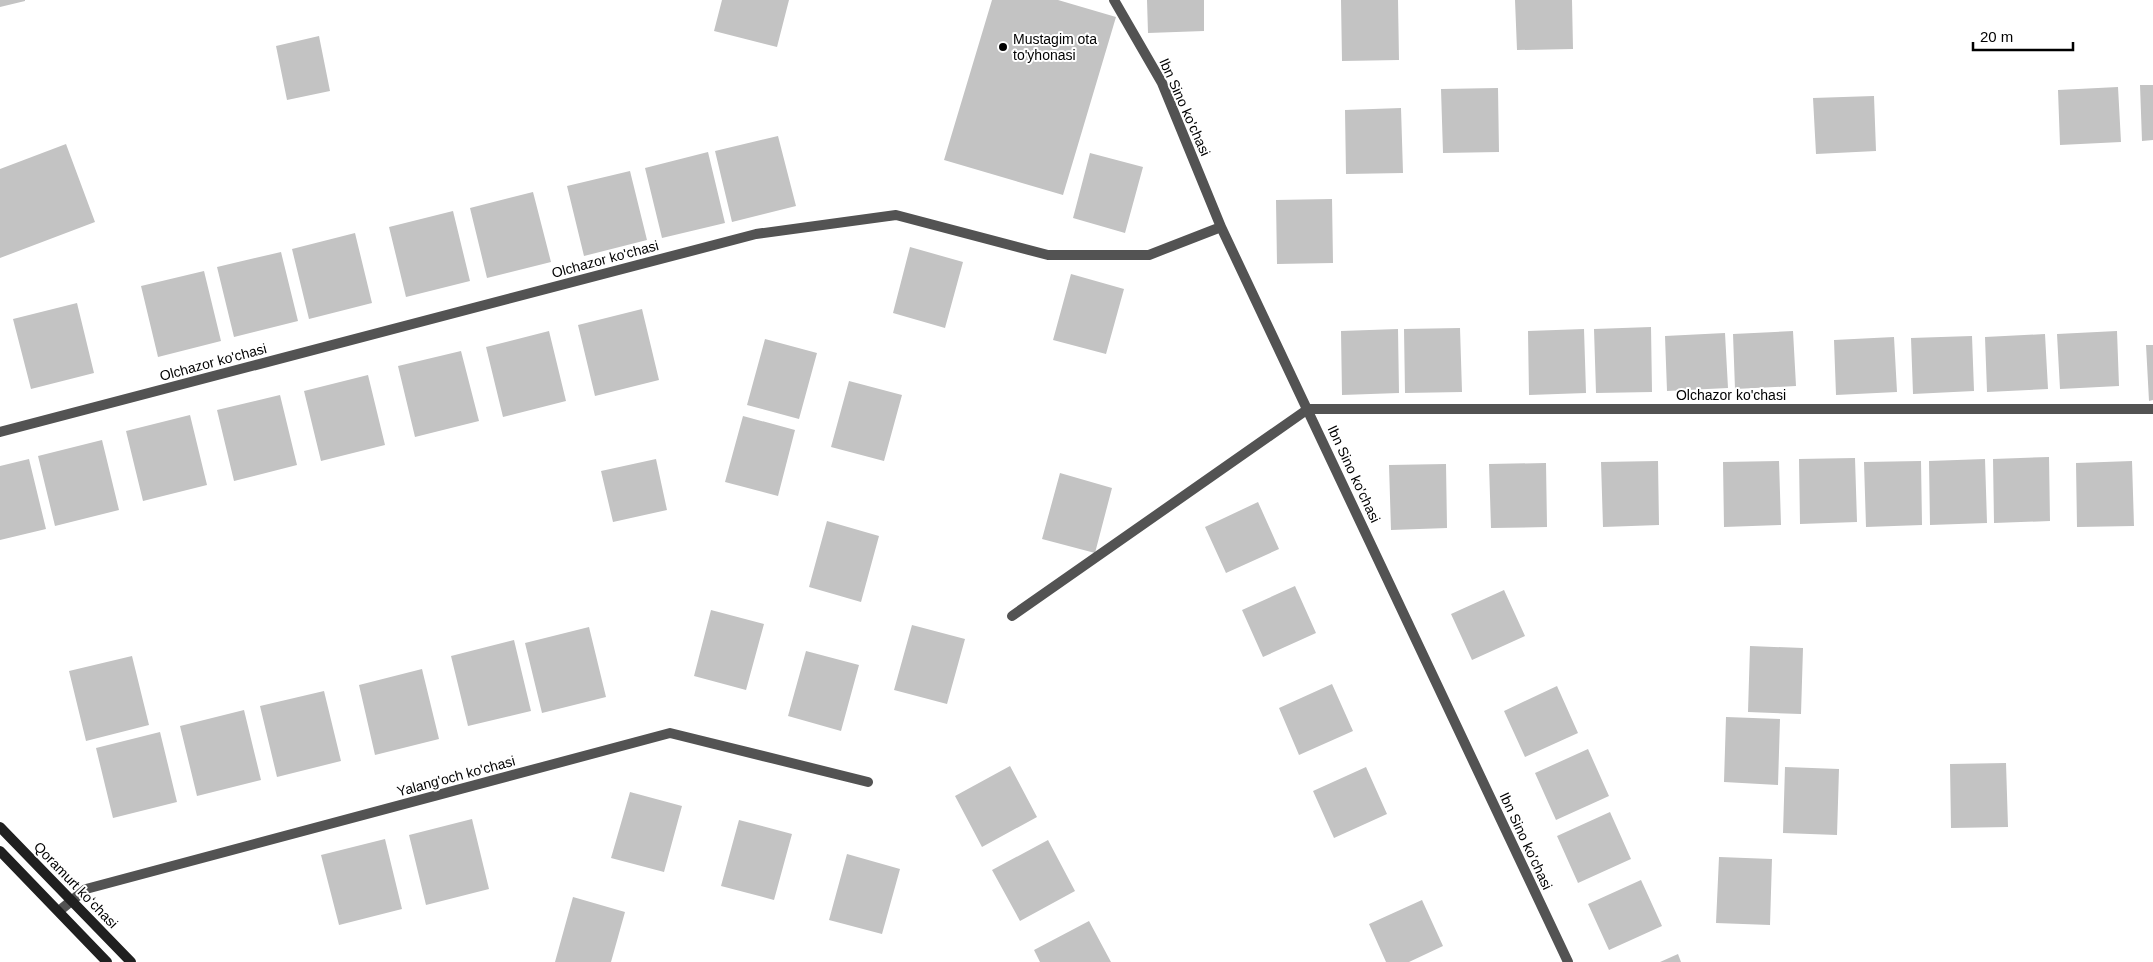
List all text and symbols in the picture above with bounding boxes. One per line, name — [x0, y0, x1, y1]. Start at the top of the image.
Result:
scale bar — [1973, 20, 2073, 52]
text: 20 m — [1980, 28, 2013, 45]
place label: Mustagim ota to'yhonasi — [1013, 31, 1097, 63]
marker: Mustagim ota to'yhonasi — [997, 41, 1009, 53]
street label: Ibn Sino ko'chasi — [1156, 56, 1214, 158]
street label: Olchazor ko'chasi — [550, 237, 660, 281]
street label: Olchazor ko'chasi — [158, 340, 268, 384]
street label: Olchazor ko'chasi — [1676, 387, 1786, 403]
street label: Ibn Sino ko'chasi — [1324, 423, 1384, 525]
street label: Yalang'och ko'chasi — [395, 753, 517, 799]
street label: Ibn Sino ko'chasi — [1496, 790, 1556, 892]
street label: Qoramurt koʻchasi — [31, 839, 121, 931]

